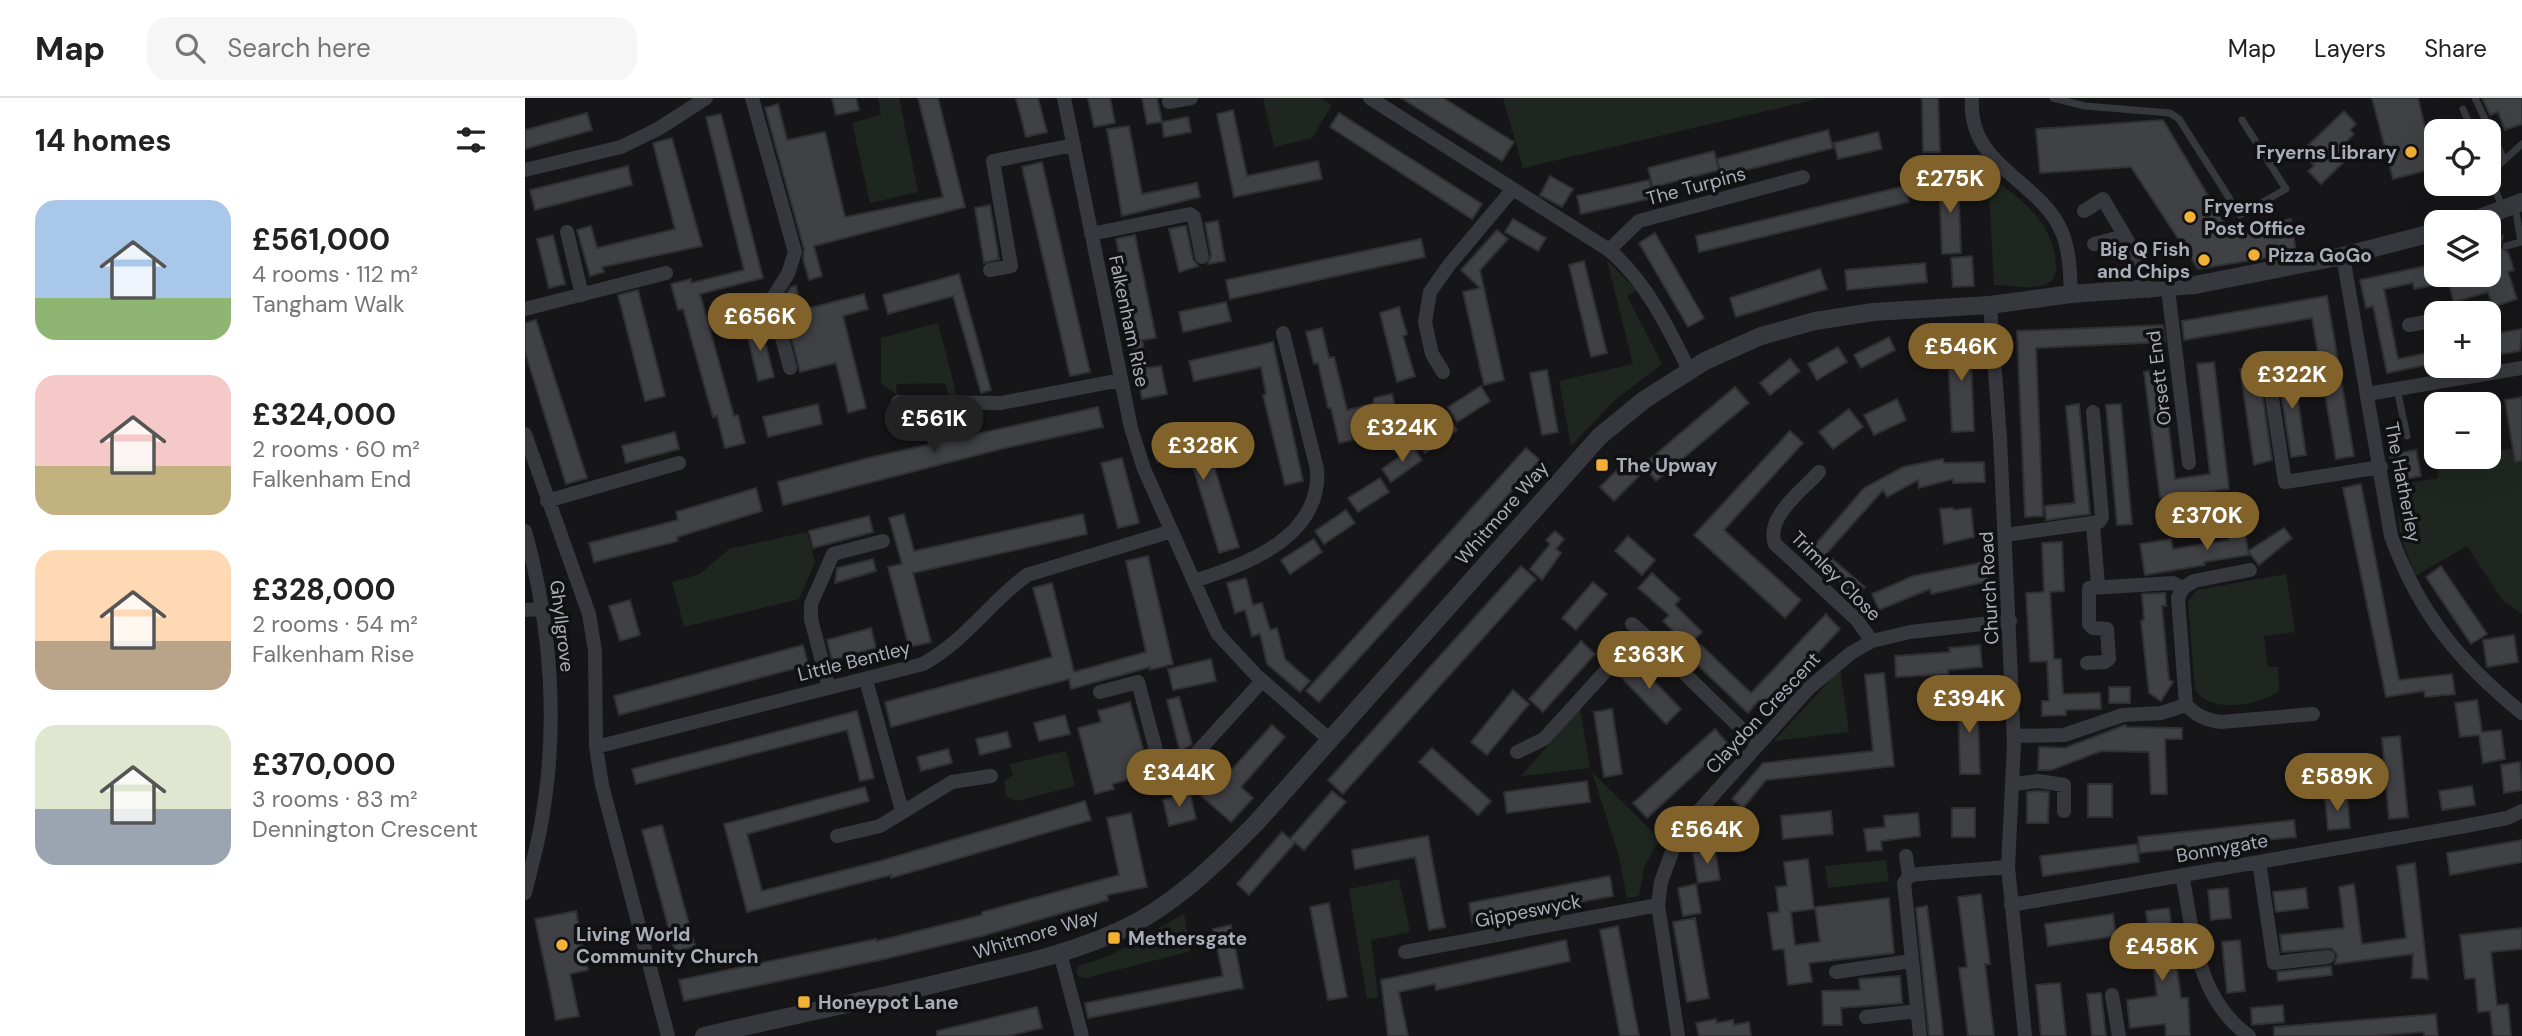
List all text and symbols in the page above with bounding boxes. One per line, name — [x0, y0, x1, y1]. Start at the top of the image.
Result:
search box — [147, 17, 637, 80]
text: Map — [35, 27, 105, 70]
icon: search — [171, 29, 209, 67]
text: Search here — [227, 31, 371, 65]
text: Map — [2228, 33, 2276, 64]
text: Layers — [2314, 33, 2386, 64]
text: Share — [2424, 33, 2487, 64]
map controls — [2424, 119, 2501, 469]
button: locate — [2424, 119, 2501, 196]
text: 14 homes — [35, 121, 172, 160]
icon: filters — [452, 121, 490, 159]
place label: Fryerns Library — [2256, 140, 2398, 165]
marker: Fryerns Library — [2403, 144, 2419, 160]
pin: £275K — [1901, 156, 1999, 215]
street label: The Turpins — [1644, 161, 1748, 211]
text: £275K — [1916, 163, 1984, 193]
place label: Fryerns Post Office — [2204, 194, 2306, 241]
marker: Fryerns Post Office — [2182, 209, 2198, 225]
button: layers — [2424, 210, 2501, 287]
text: £561,000 — [252, 220, 390, 259]
icon: home — [91, 228, 175, 312]
place label: Big Q Fish and Chips — [2097, 237, 2190, 284]
place label: Pizza GoGo — [2268, 243, 2372, 268]
marker: Pizza GoGo — [2246, 247, 2262, 263]
marker: Big Q Fish and Chips — [2196, 252, 2212, 268]
street label: Falkenham Rise — [1103, 253, 1155, 389]
text: 4 rooms · 112 m² — [252, 259, 418, 289]
text: Tangham Walk — [252, 289, 404, 319]
pin: £656K — [711, 294, 809, 353]
text: £656K — [724, 301, 796, 331]
button: + — [2424, 301, 2501, 378]
pin: £546K — [1912, 324, 2010, 383]
street label: Orsett End — [2141, 329, 2177, 427]
text: £546K — [1924, 331, 1998, 361]
pin: £322K — [2243, 352, 2341, 411]
text: £322K — [2257, 359, 2327, 389]
button: − — [2424, 392, 2501, 469]
text: £324,000 — [252, 395, 396, 434]
pin: £561K — [885, 396, 983, 455]
icon: home — [91, 403, 175, 487]
text: £561K — [901, 403, 967, 433]
pin: £324K — [1353, 404, 1451, 464]
text: £324K — [1366, 412, 1438, 442]
street label: The Hatherley — [2379, 420, 2427, 545]
pin: £328K — [1154, 422, 1252, 482]
text: £328K — [1168, 430, 1238, 460]
text: 2 rooms · 60 m² — [252, 434, 420, 464]
place label: The Upway — [1616, 453, 1718, 478]
street label: Whitmore Way — [1450, 455, 1554, 570]
marker: The Upway — [1594, 457, 1610, 473]
text: Falkenham End — [252, 464, 411, 494]
pin: £370K — [2158, 492, 2256, 552]
text: £370K — [2171, 500, 2243, 530]
street label: Trimley Close — [1786, 526, 1886, 626]
street label: Church Road — [1974, 531, 2004, 645]
text: £328,000 — [252, 570, 396, 609]
icon: home — [91, 578, 175, 662]
street label: Ghyllgrove — [544, 579, 580, 673]
text: 2 rooms · 54 m² — [252, 609, 418, 639]
pin: £363K — [1600, 632, 1698, 691]
street label: Little Bentley — [795, 635, 913, 687]
text: Falkenham Rise — [252, 639, 414, 669]
text: £363K — [1613, 639, 1685, 669]
street label: Claydon Crescent — [1700, 647, 1826, 779]
pin: £394K — [1920, 676, 2018, 735]
text: £394K — [1933, 683, 2005, 713]
text: £370,000 — [252, 745, 396, 784]
pin: £344K — [1130, 750, 1228, 809]
icon: home — [91, 753, 175, 837]
pin: £589K — [2288, 754, 2386, 813]
text: £344K — [1142, 757, 1216, 787]
text: £589K — [2301, 761, 2373, 791]
text: 3 rooms · 83 m² — [252, 784, 418, 814]
pin: £564K — [1658, 806, 1756, 866]
text: Dennington Crescent — [252, 814, 478, 844]
text: £564K — [1670, 814, 1744, 844]
street label: Bonnygate — [2174, 828, 2270, 868]
street label: Gippeswyck — [1473, 888, 1583, 934]
street label: Whitmore Way — [970, 903, 1102, 965]
place label: Living World Community Church — [576, 922, 759, 969]
pin: £458K — [2113, 924, 2211, 983]
place label: Methersgate — [1128, 926, 1247, 951]
marker: Methersgate — [1106, 930, 1122, 946]
text: £458K — [2125, 931, 2199, 961]
marker: Living World Community Church — [554, 937, 570, 953]
place label: Honeypot Lane — [818, 990, 959, 1015]
marker: Honeypot Lane — [796, 994, 812, 1010]

